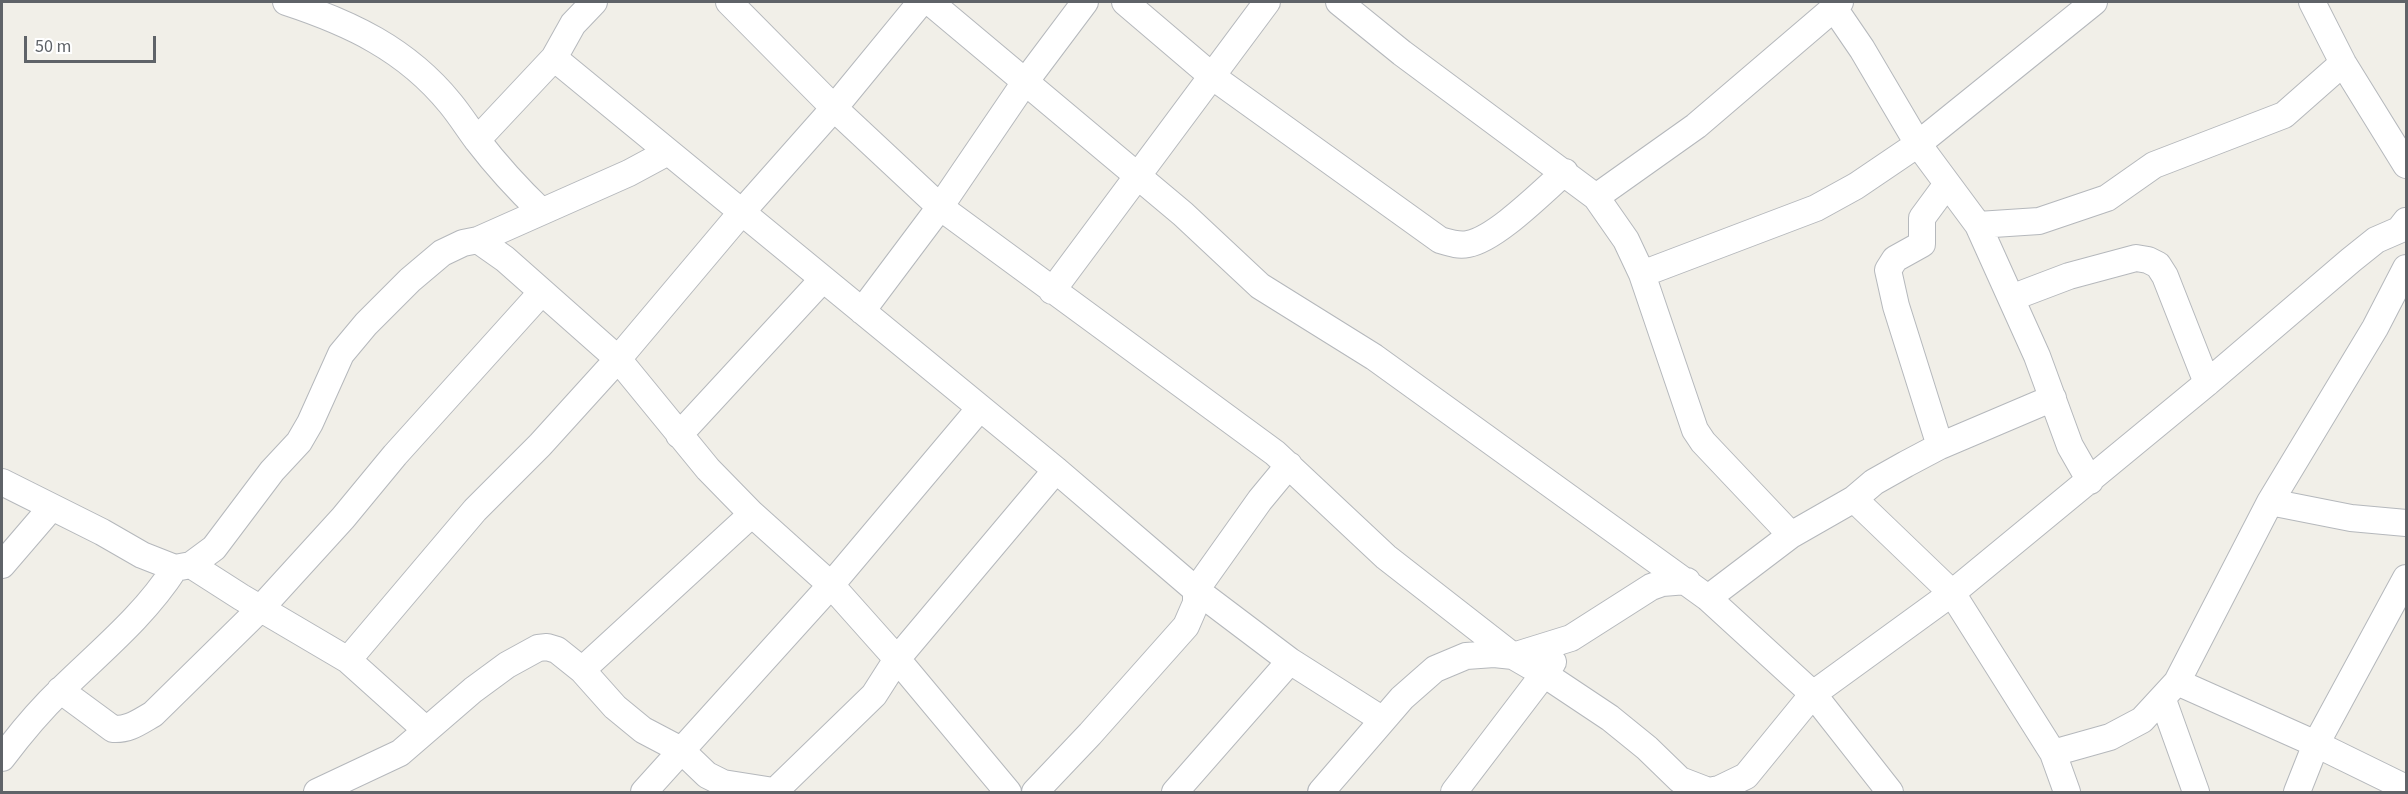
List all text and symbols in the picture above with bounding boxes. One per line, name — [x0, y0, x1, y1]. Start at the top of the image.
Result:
scale bar — [27, 24, 159, 62]
text: 50 m — [35, 34, 71, 59]

